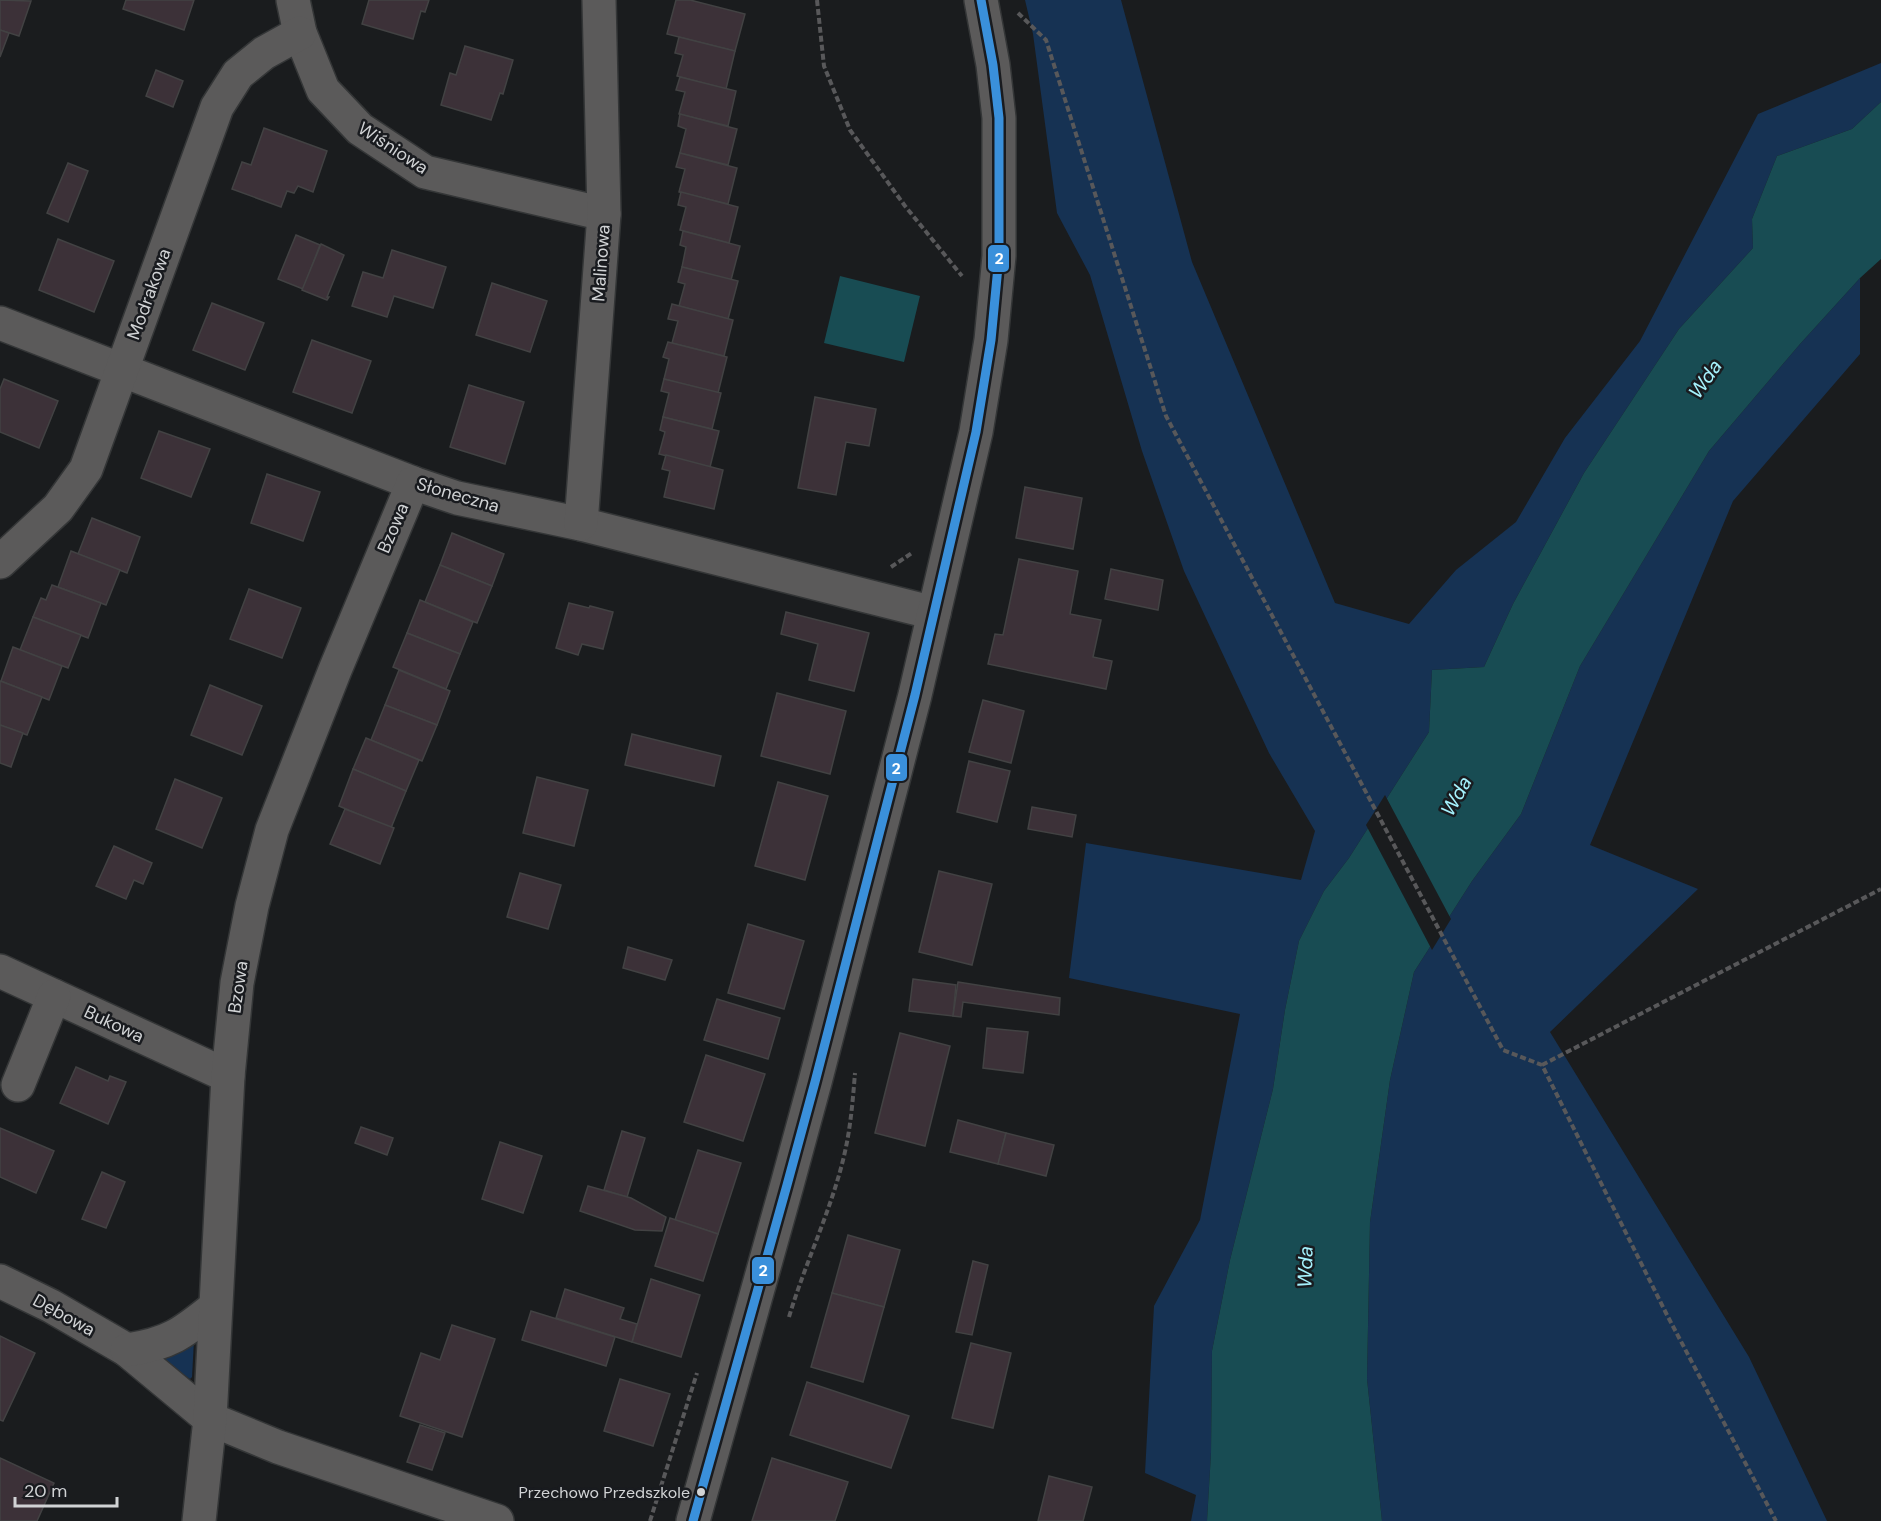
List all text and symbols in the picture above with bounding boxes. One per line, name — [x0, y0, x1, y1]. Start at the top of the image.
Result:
street label: Wiśniowa — [353, 116, 433, 180]
street label: Malinowa — [586, 224, 616, 302]
line badge: 2 — [987, 244, 1010, 273]
street label: Modrakowa — [121, 245, 177, 343]
text: 2 — [994, 248, 1004, 269]
water label: Wda — [1682, 354, 1728, 404]
street label: Słoneczna — [414, 472, 502, 518]
street label: Bzowa — [372, 499, 414, 557]
line badge: 2 — [885, 753, 908, 782]
text: 2 — [891, 758, 901, 779]
water label: Wda — [1434, 771, 1478, 821]
street label: Bzowa — [222, 959, 254, 1015]
street label: Bukowa — [80, 1000, 148, 1048]
water label: Wda — [1291, 1246, 1319, 1288]
line badge: 2 — [751, 1256, 775, 1285]
text: 2 — [758, 1260, 768, 1281]
street label: Dębowa — [29, 1288, 99, 1342]
scale bar — [15, 1470, 117, 1508]
text: 20 m — [24, 1479, 67, 1503]
place label: Przechowo Przedszkole — [519, 1482, 690, 1503]
marker: Przechowo Przedszkole — [695, 1486, 707, 1498]

